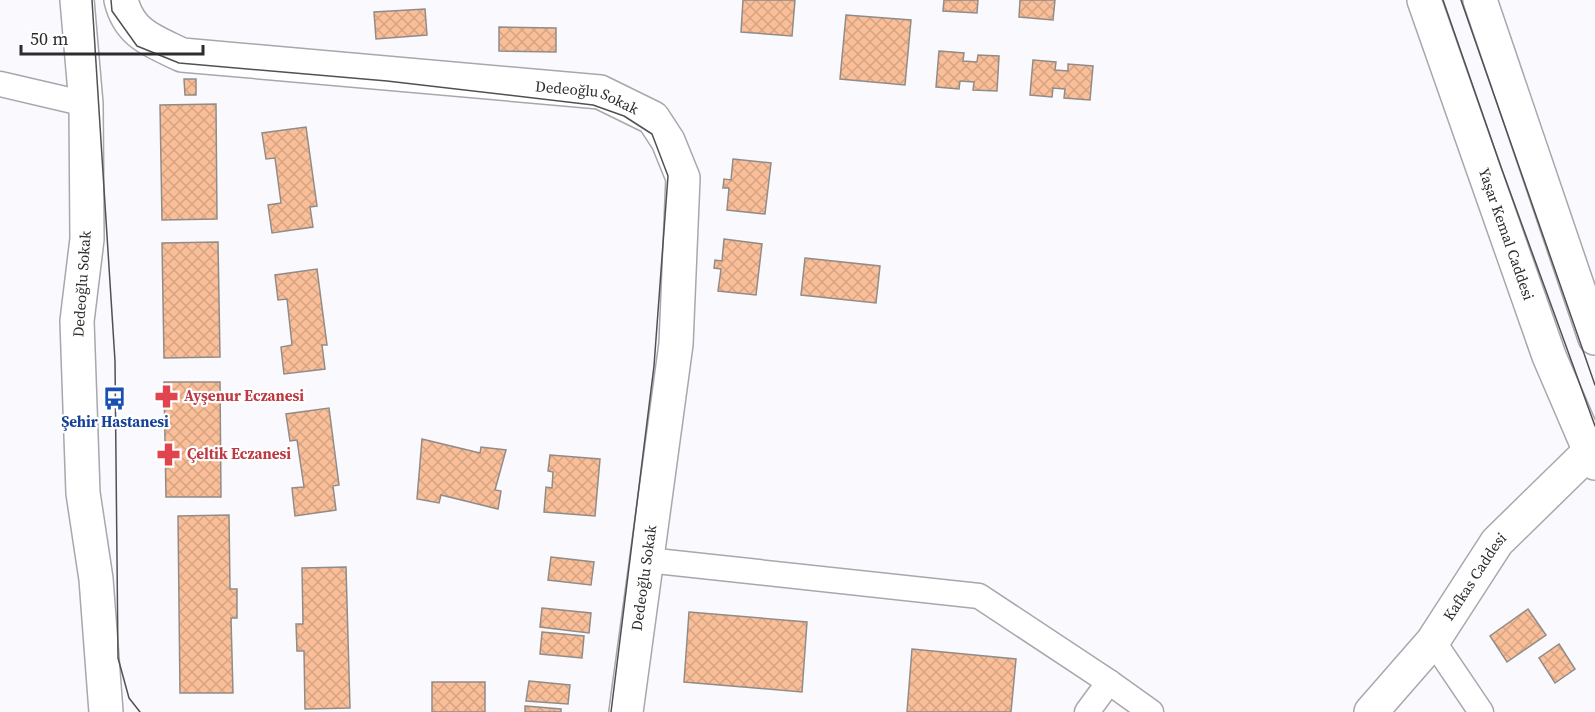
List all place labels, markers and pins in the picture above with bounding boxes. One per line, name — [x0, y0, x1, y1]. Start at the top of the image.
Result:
pharmacy icon: Ayşenur Eczanesi — [153, 383, 179, 409]
bus stop icon: Şehir Hastanesi — [102, 385, 128, 411]
place label: Ayşenur Eczanesi — [184, 385, 304, 406]
place label: Şehir Hastanesi — [61, 411, 169, 432]
pharmacy icon: Çeltik Eczanesi — [156, 441, 182, 467]
place label: Çeltik Eczanesi — [187, 443, 291, 464]

